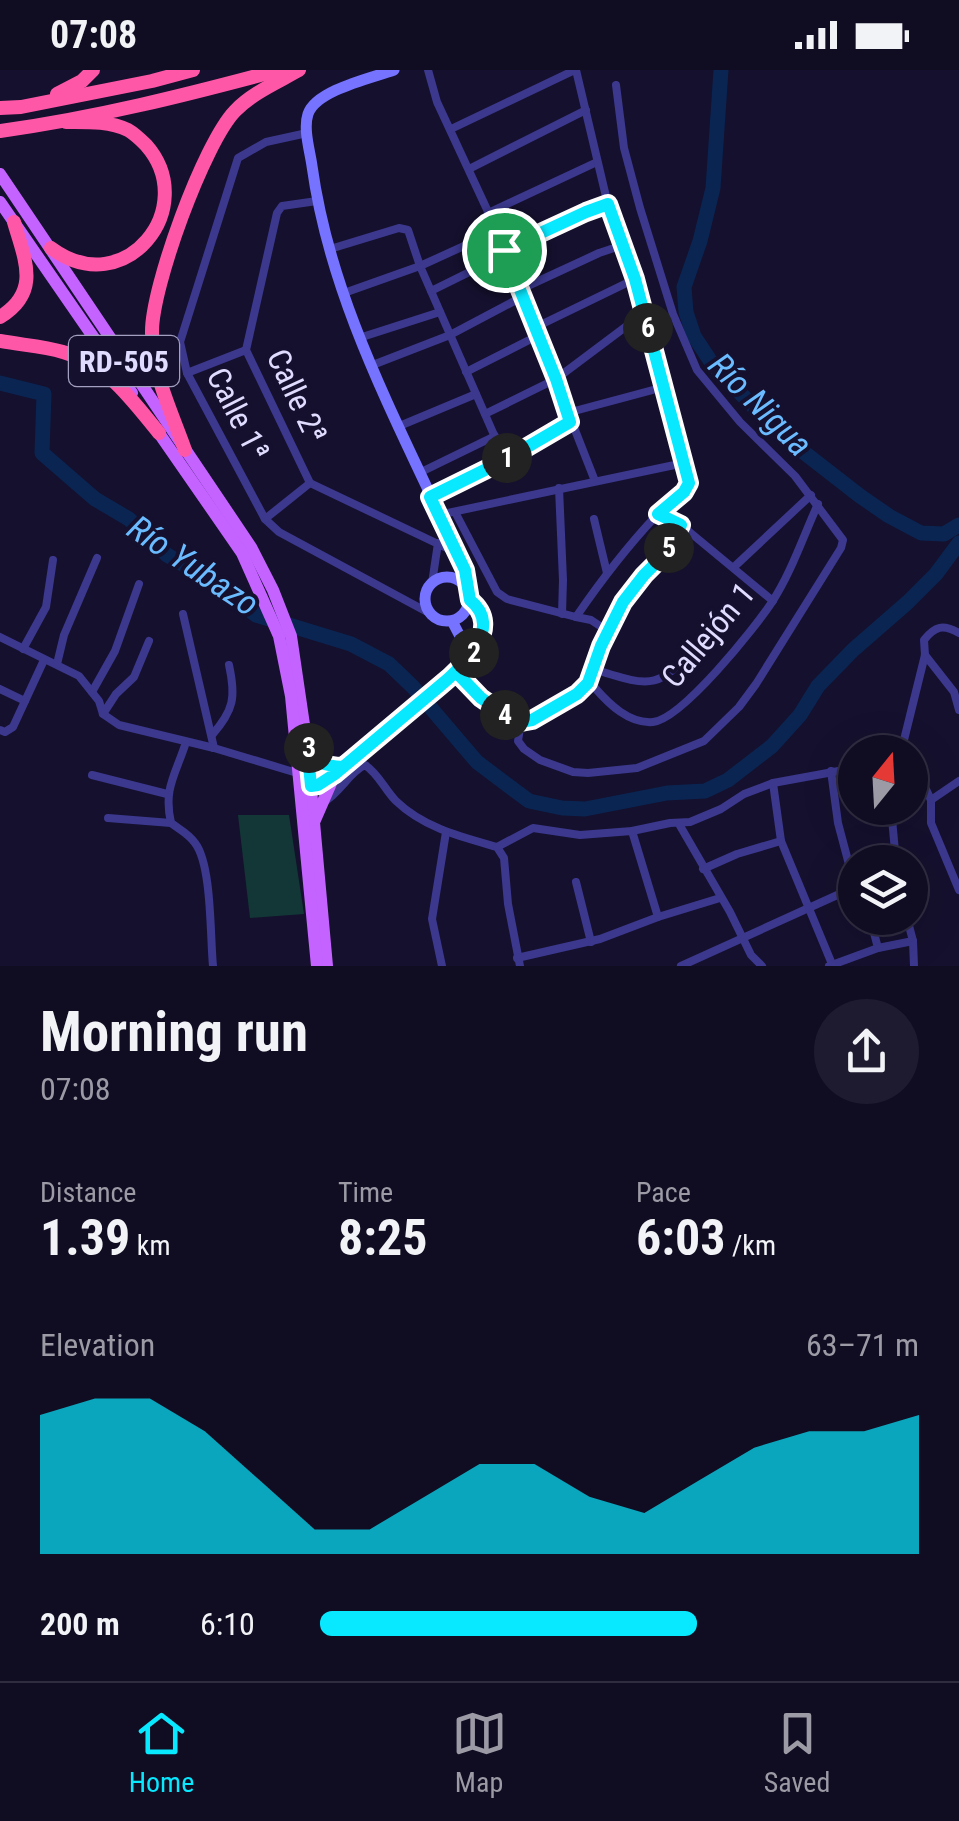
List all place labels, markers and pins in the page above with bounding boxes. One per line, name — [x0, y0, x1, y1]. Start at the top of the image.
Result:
pin — [462, 208, 547, 293]
pin: 6 — [623, 303, 673, 353]
pin: 1 — [482, 433, 532, 483]
pin: 5 — [644, 523, 694, 573]
pin: 2 — [449, 628, 499, 678]
pin: 4 — [480, 690, 530, 740]
pin: 3 — [284, 723, 334, 773]

